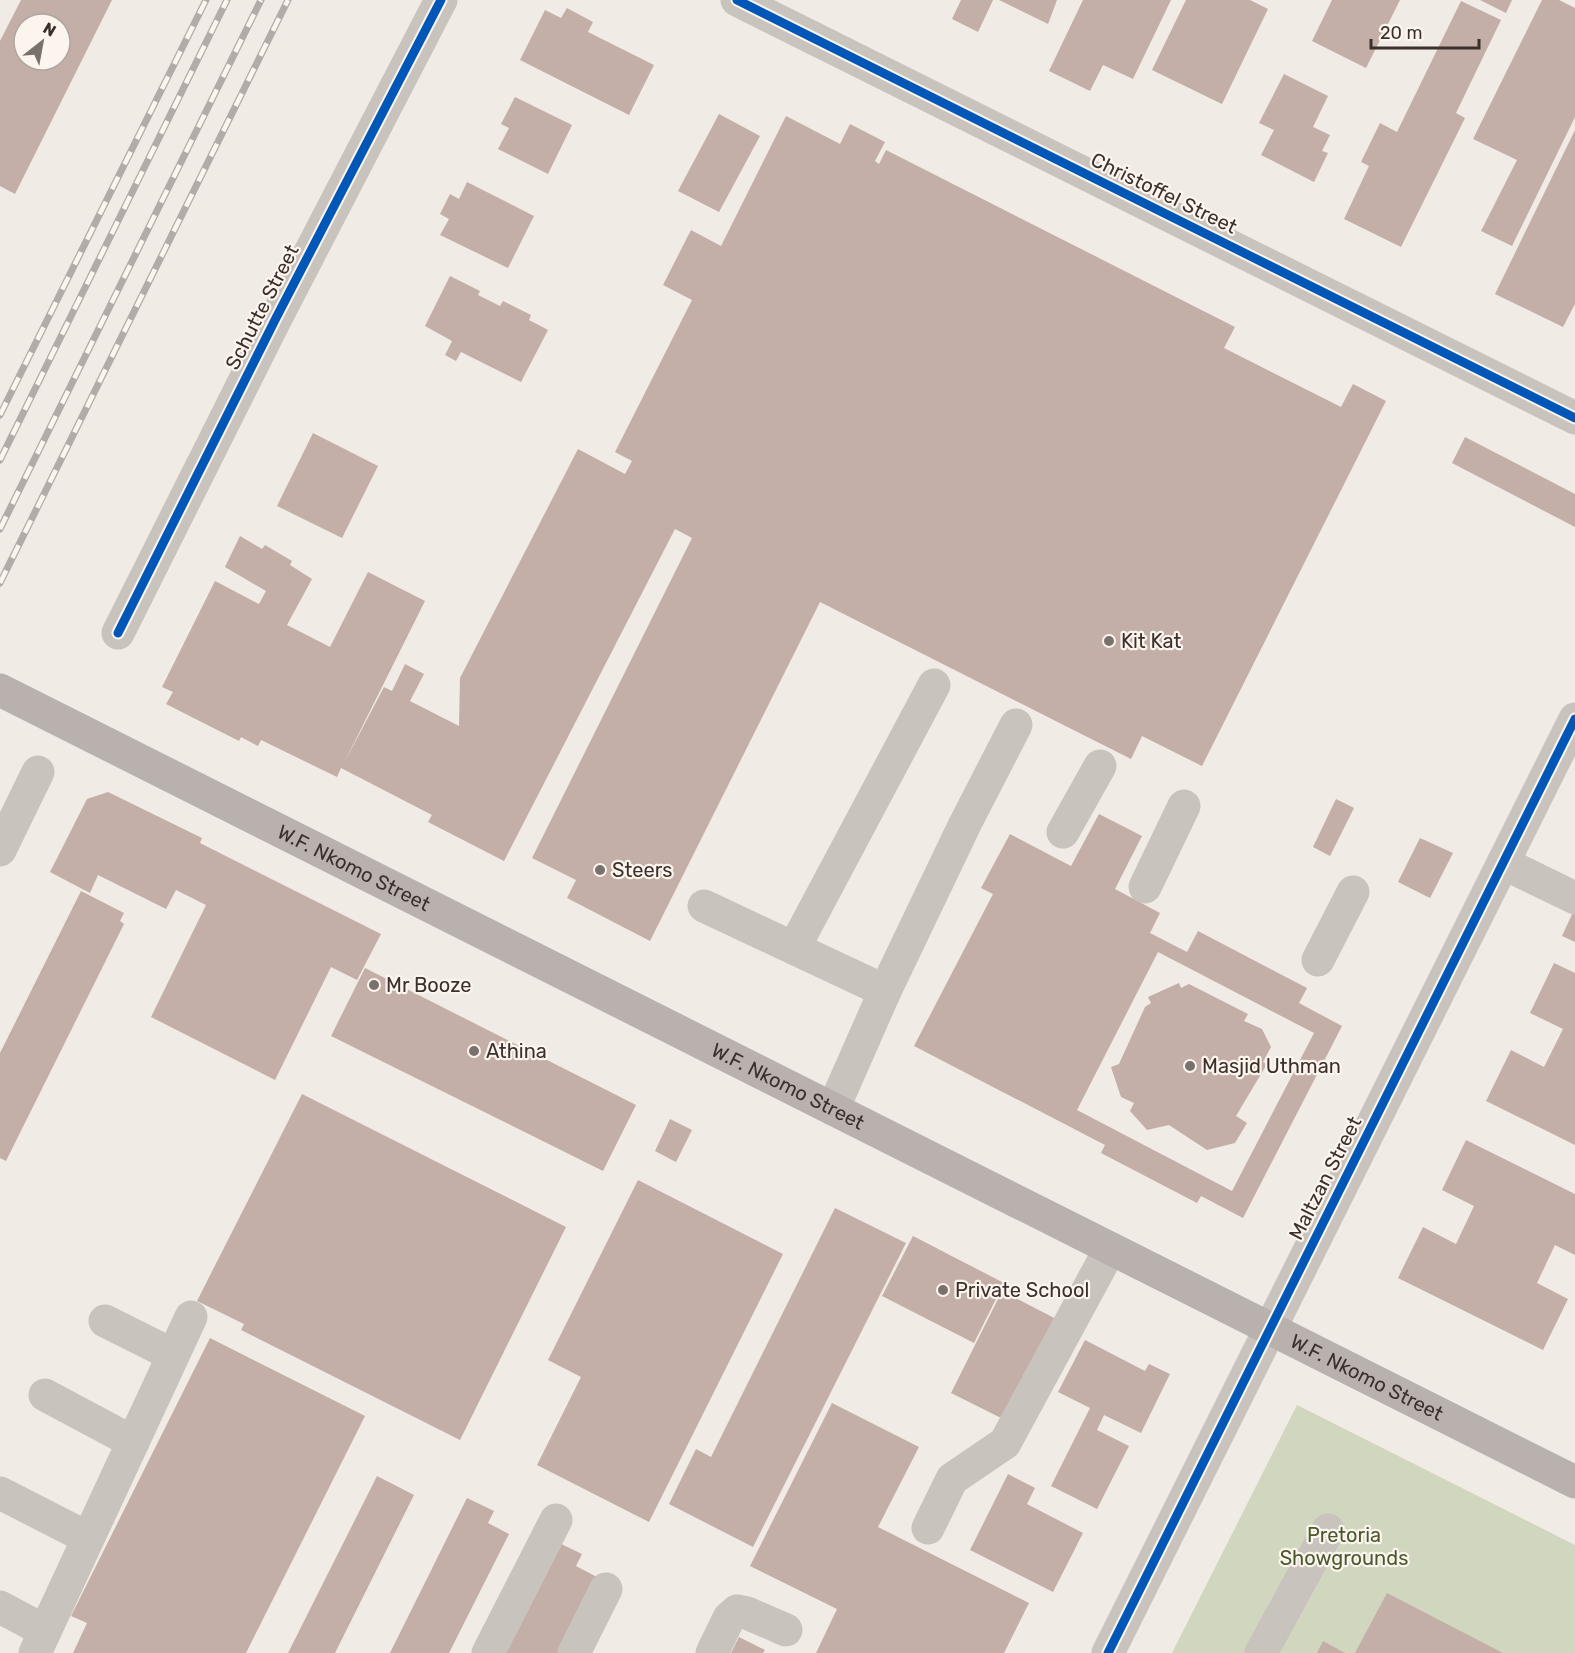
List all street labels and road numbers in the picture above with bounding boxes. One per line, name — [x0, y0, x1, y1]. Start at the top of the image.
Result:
street label: Christoffel Street — [1087, 147, 1241, 239]
street label: Schutte Street — [220, 240, 304, 374]
street label: W.F. Nkomo Street — [273, 819, 434, 916]
street label: W.F. Nkomo Street — [708, 1038, 869, 1135]
street label: Maltzan Street — [1284, 1112, 1367, 1244]
street label: W.F. Nkomo Street — [1286, 1329, 1447, 1426]

